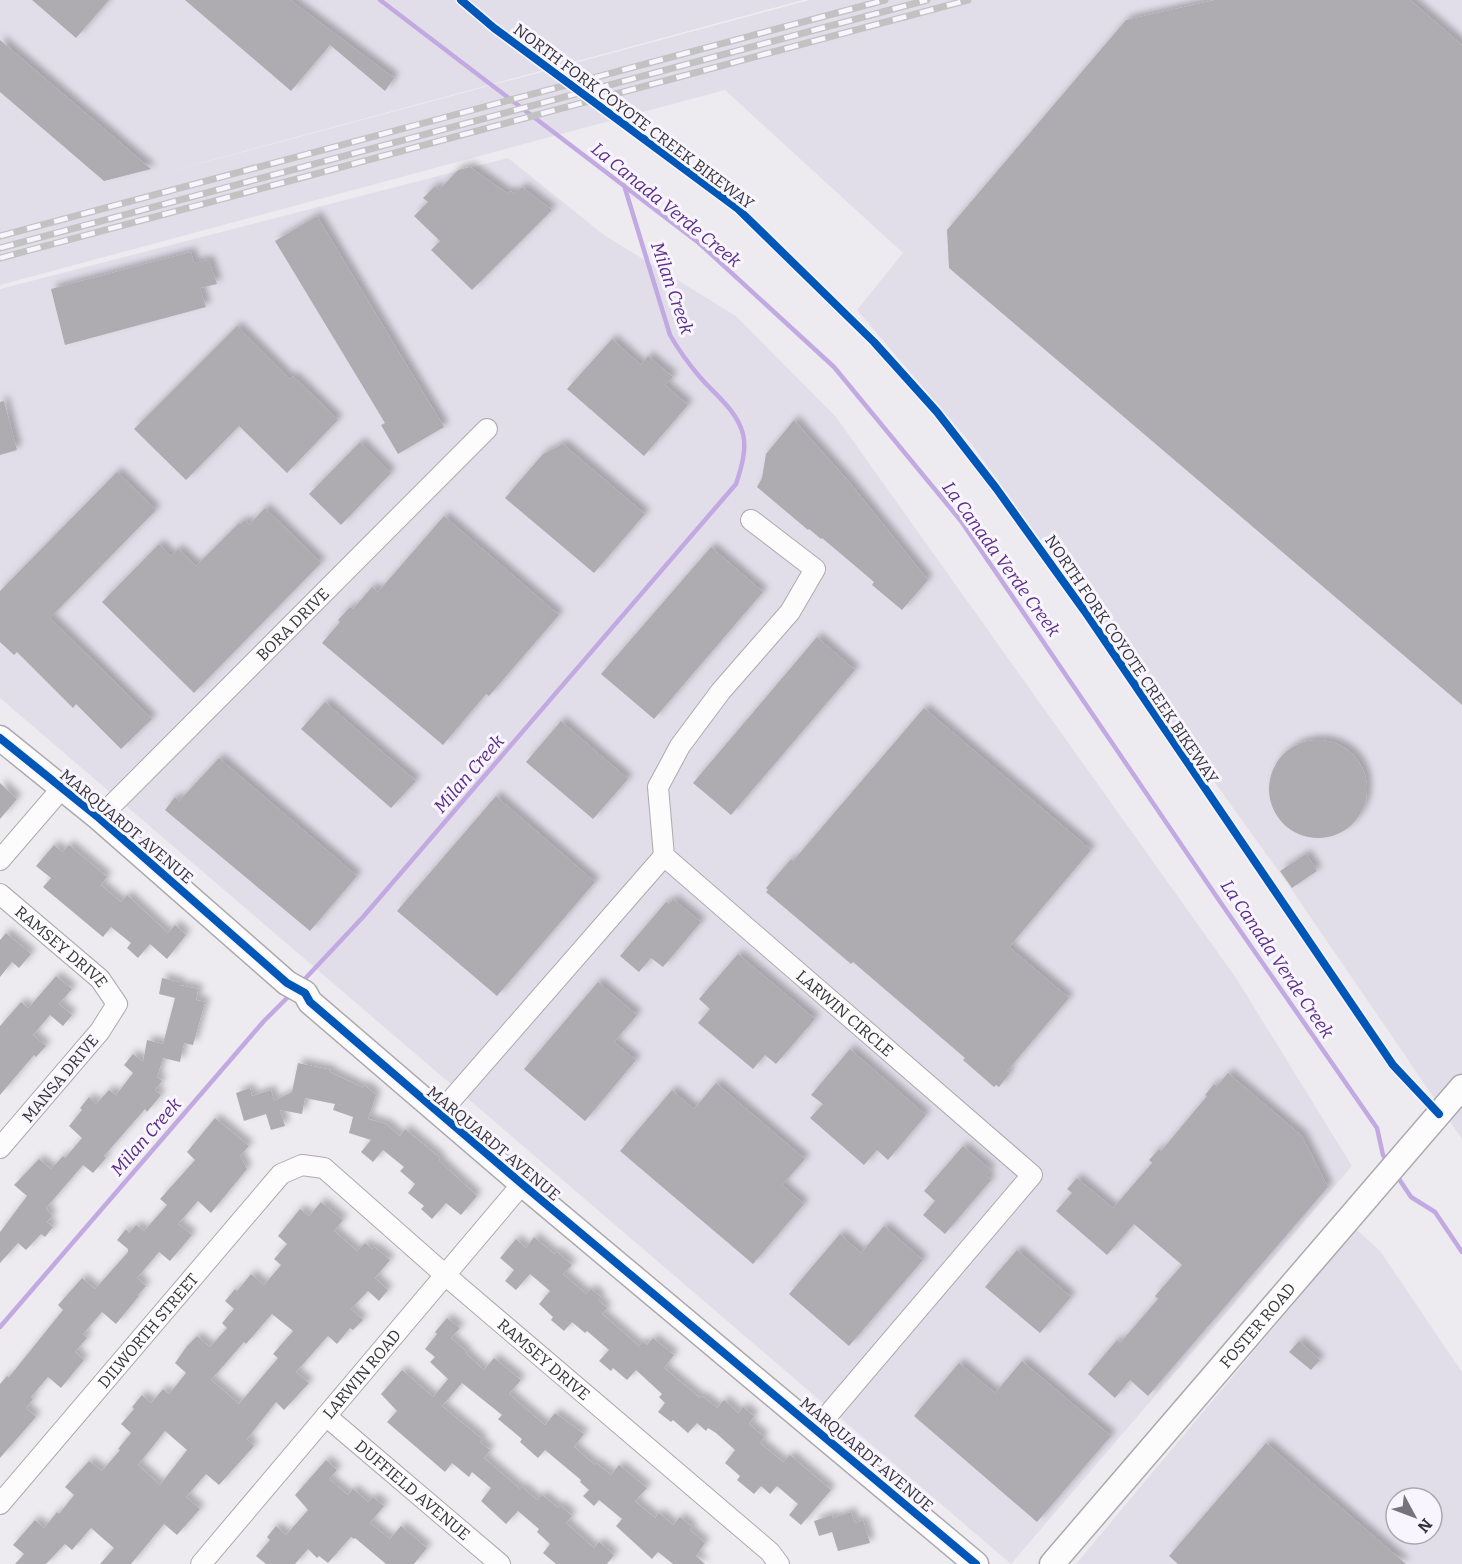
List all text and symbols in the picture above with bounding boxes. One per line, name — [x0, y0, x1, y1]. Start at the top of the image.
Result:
street label: NORTH FORK COYOTE CREEK BIKEWAY — [510, 20, 758, 213]
water label: La Canada Verde Creek — [587, 138, 745, 272]
water label: Milan Creek — [646, 239, 698, 337]
water label: La Canada Verde Creek — [937, 477, 1065, 641]
street label: NORTH FORK COYOTE CREEK BIKEWAY — [1041, 531, 1223, 788]
street label: BORA DRIVE — [253, 584, 333, 665]
water label: Milan Creek — [429, 730, 509, 817]
street label: MARQUARDT AVENUE — [56, 765, 197, 888]
water label: La Canada Verde Creek — [1216, 876, 1338, 1043]
street label: RAMSEY DRIVE — [11, 902, 112, 991]
street label: LARWIN CIRCLE — [792, 966, 897, 1061]
street label: MANSA DRIVE — [18, 1031, 103, 1126]
street label: MARQUARDT AVENUE — [423, 1082, 564, 1205]
water label: Milan Creek — [106, 1093, 186, 1180]
street label: DILWORTH STREET — [94, 1270, 202, 1392]
street label: FOSTER ROAD — [1216, 1279, 1300, 1372]
street label: RAMSEY DRIVE — [494, 1315, 594, 1404]
street label: LARWIN ROAD — [319, 1326, 405, 1423]
street label: MARQUARDT AVENUE — [796, 1393, 937, 1516]
street label: DUFFIELD AVENUE — [351, 1436, 474, 1544]
north arrow — [1384, 1486, 1444, 1546]
text: N — [1414, 1515, 1436, 1536]

